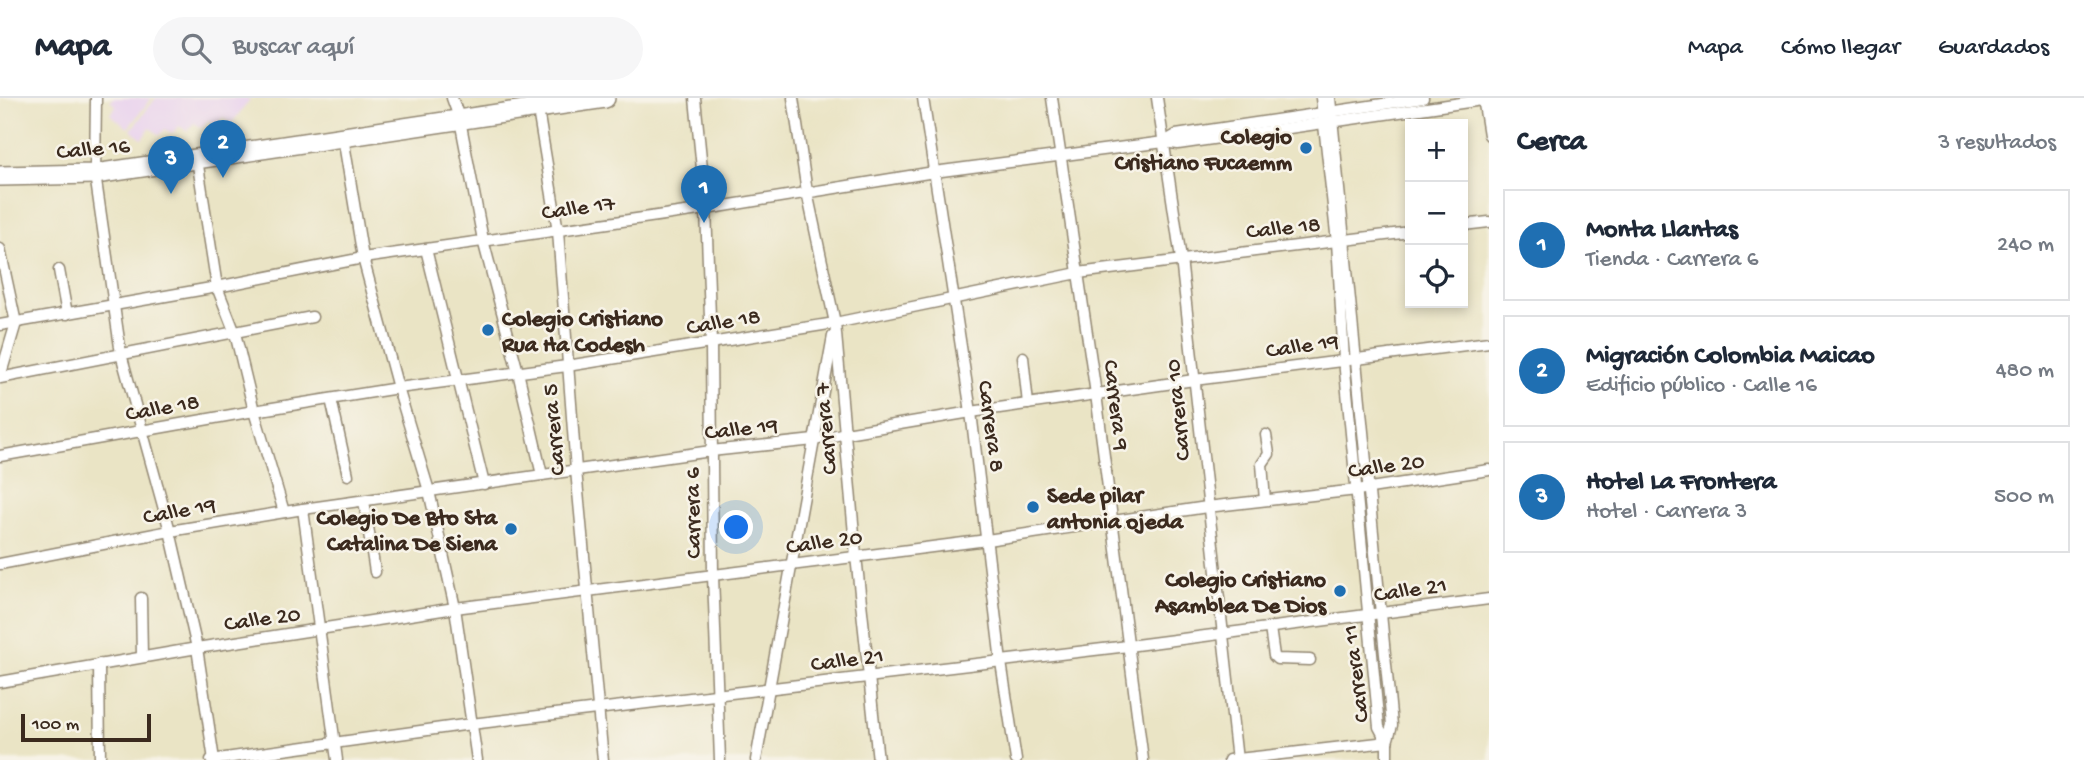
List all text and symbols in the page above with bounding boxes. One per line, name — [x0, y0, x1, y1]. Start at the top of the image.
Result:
search box — [153, 17, 643, 80]
text: Mapa — [35, 29, 111, 67]
icon: search — [177, 29, 215, 67]
text: Buscar aquí — [233, 33, 354, 64]
text: Mapa — [1688, 34, 1743, 63]
text: Cómo llegar — [1781, 34, 1900, 63]
text: Guardados — [1938, 34, 2049, 63]
map controls — [1405, 119, 1468, 308]
button: + — [1405, 119, 1468, 182]
pin: 2 — [200, 120, 246, 178]
place label: Colegio Cristiano Fucaemm — [1115, 125, 1293, 178]
text: Cerca — [1517, 126, 1586, 161]
text: 3 resultados — [1938, 130, 2056, 157]
street label: Calle 16 — [55, 134, 131, 167]
pin: 3 — [148, 136, 194, 194]
marker: Colegio Cristiano Fucaemm — [1298, 140, 1314, 156]
pin: 1 — [681, 165, 727, 223]
button: − — [1405, 182, 1468, 245]
street label: Calle 17 — [540, 191, 618, 228]
street label: Calle 18 — [1245, 212, 1322, 247]
text: Monta Llantas — [1586, 216, 1738, 247]
text: 1 — [1537, 232, 1547, 259]
text: 240 m — [1997, 232, 2054, 259]
button: locate — [1405, 245, 1468, 308]
text: Tienda · Carrera 6 — [1586, 247, 1758, 274]
street label: Calle 18 — [685, 304, 762, 343]
place label: Colegio Cristiano Rua Ha Codesh — [501, 307, 663, 360]
marker: Colegio Cristiano Rua Ha Codesh — [480, 322, 496, 338]
street label: Calle 19 — [1264, 329, 1341, 366]
text: Migración Colombia Maicao — [1586, 342, 1875, 373]
street label: Carrera 10 — [1161, 357, 1198, 462]
street label: Carrera 9 — [1096, 358, 1134, 453]
text: 2 — [1536, 358, 1548, 385]
text: 480 m — [1996, 358, 2054, 385]
text: Edificio público · Calle 16 — [1586, 373, 1817, 400]
street label: Carrera 8 — [970, 379, 1009, 474]
street label: Carrera 7 — [810, 381, 845, 476]
street label: Carrera 5 — [538, 383, 573, 477]
street label: Calle 18 — [124, 390, 202, 429]
street label: Calle 19 — [703, 413, 780, 448]
street label: Calle 20 — [1346, 449, 1427, 486]
street label: Carrera 6 — [680, 467, 709, 559]
text: Hotel La Frontera — [1586, 468, 1776, 499]
place label: Sede pilar antonia ojeda — [1046, 484, 1184, 537]
text: 3 — [1536, 484, 1548, 511]
text: 500 m — [1994, 484, 2054, 511]
street label: Calle 19 — [141, 493, 219, 532]
marker: Sede pilar antonia ojeda — [1025, 499, 1041, 515]
text: Hotel · Carrera 3 — [1586, 499, 1747, 526]
place label: Colegio De Bto Sta Catalina De Siena — [317, 506, 498, 559]
your location — [719, 510, 753, 544]
marker: Colegio De Bto Sta Catalina De Siena — [503, 521, 519, 537]
street label: Calle 20 — [784, 525, 865, 562]
place label: Colegio Cristiano Asamblea De Dios — [1154, 568, 1328, 621]
street label: Calle 21 — [1372, 573, 1449, 610]
marker: Colegio Cristiano Asamblea De Dios — [1332, 583, 1348, 599]
street label: Calle 20 — [222, 602, 303, 639]
street label: Carrera 11 — [1338, 623, 1377, 724]
street label: Calle 21 — [809, 644, 885, 679]
scale bar — [21, 711, 150, 743]
text: 100 m — [32, 714, 79, 737]

